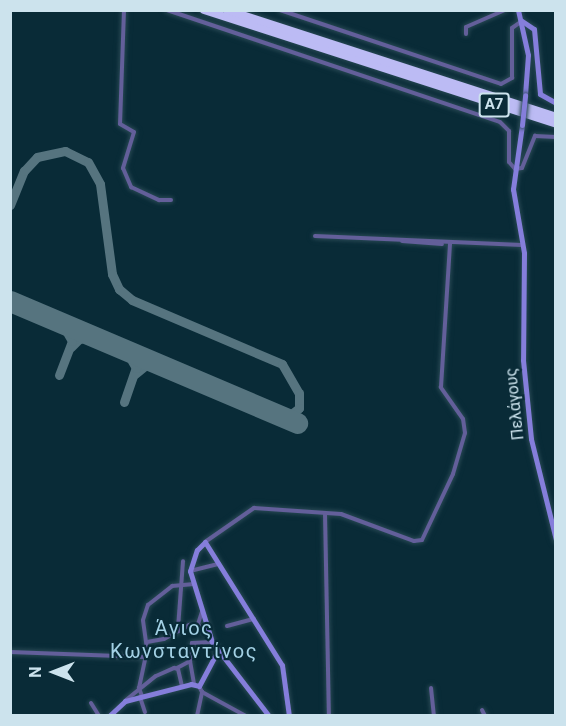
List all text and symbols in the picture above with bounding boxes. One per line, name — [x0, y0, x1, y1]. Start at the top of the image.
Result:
road number: Α7 — [478, 93, 510, 117]
street label: Πελάγους — [502, 367, 528, 441]
district label: Άγιος Κωνσταντίνος — [110, 616, 258, 663]
north arrow — [24, 642, 84, 702]
text: N — [26, 666, 45, 678]

